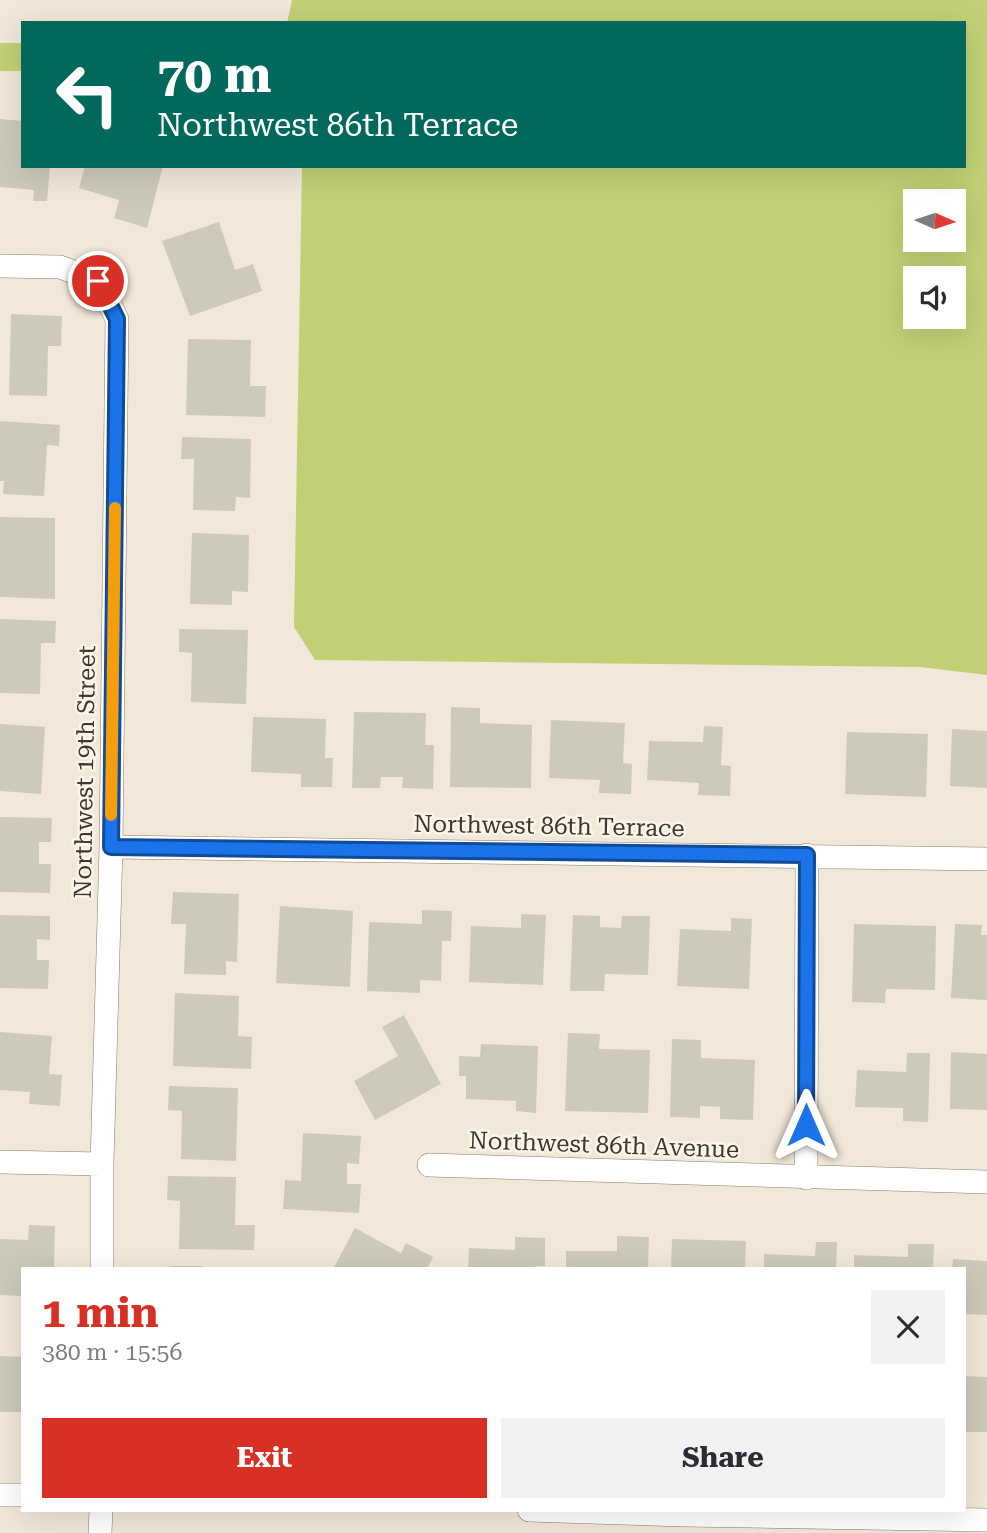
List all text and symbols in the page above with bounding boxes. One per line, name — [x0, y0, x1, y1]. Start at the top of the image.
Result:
text: 70 m — [157, 47, 272, 104]
icon: left — [42, 49, 133, 140]
text: Northwest 86th Terrace — [157, 106, 518, 144]
north arrow — [903, 189, 966, 252]
map controls — [903, 189, 966, 329]
pin — [68, 251, 128, 311]
icon: arrive — [79, 262, 117, 300]
button: sound — [903, 266, 966, 329]
street label: Northwest 19th Street — [69, 645, 101, 899]
street label: Northwest 86th Terrace — [413, 810, 685, 842]
position arrow — [769, 1088, 843, 1162]
street label: Northwest 86th Avenue — [468, 1126, 740, 1164]
text: 1 min — [42, 1288, 159, 1337]
button: close — [871, 1290, 945, 1364]
text: 380 m · 15:56 — [42, 1339, 182, 1366]
button: Exit — [42, 1418, 487, 1498]
button: Share — [501, 1418, 945, 1498]

